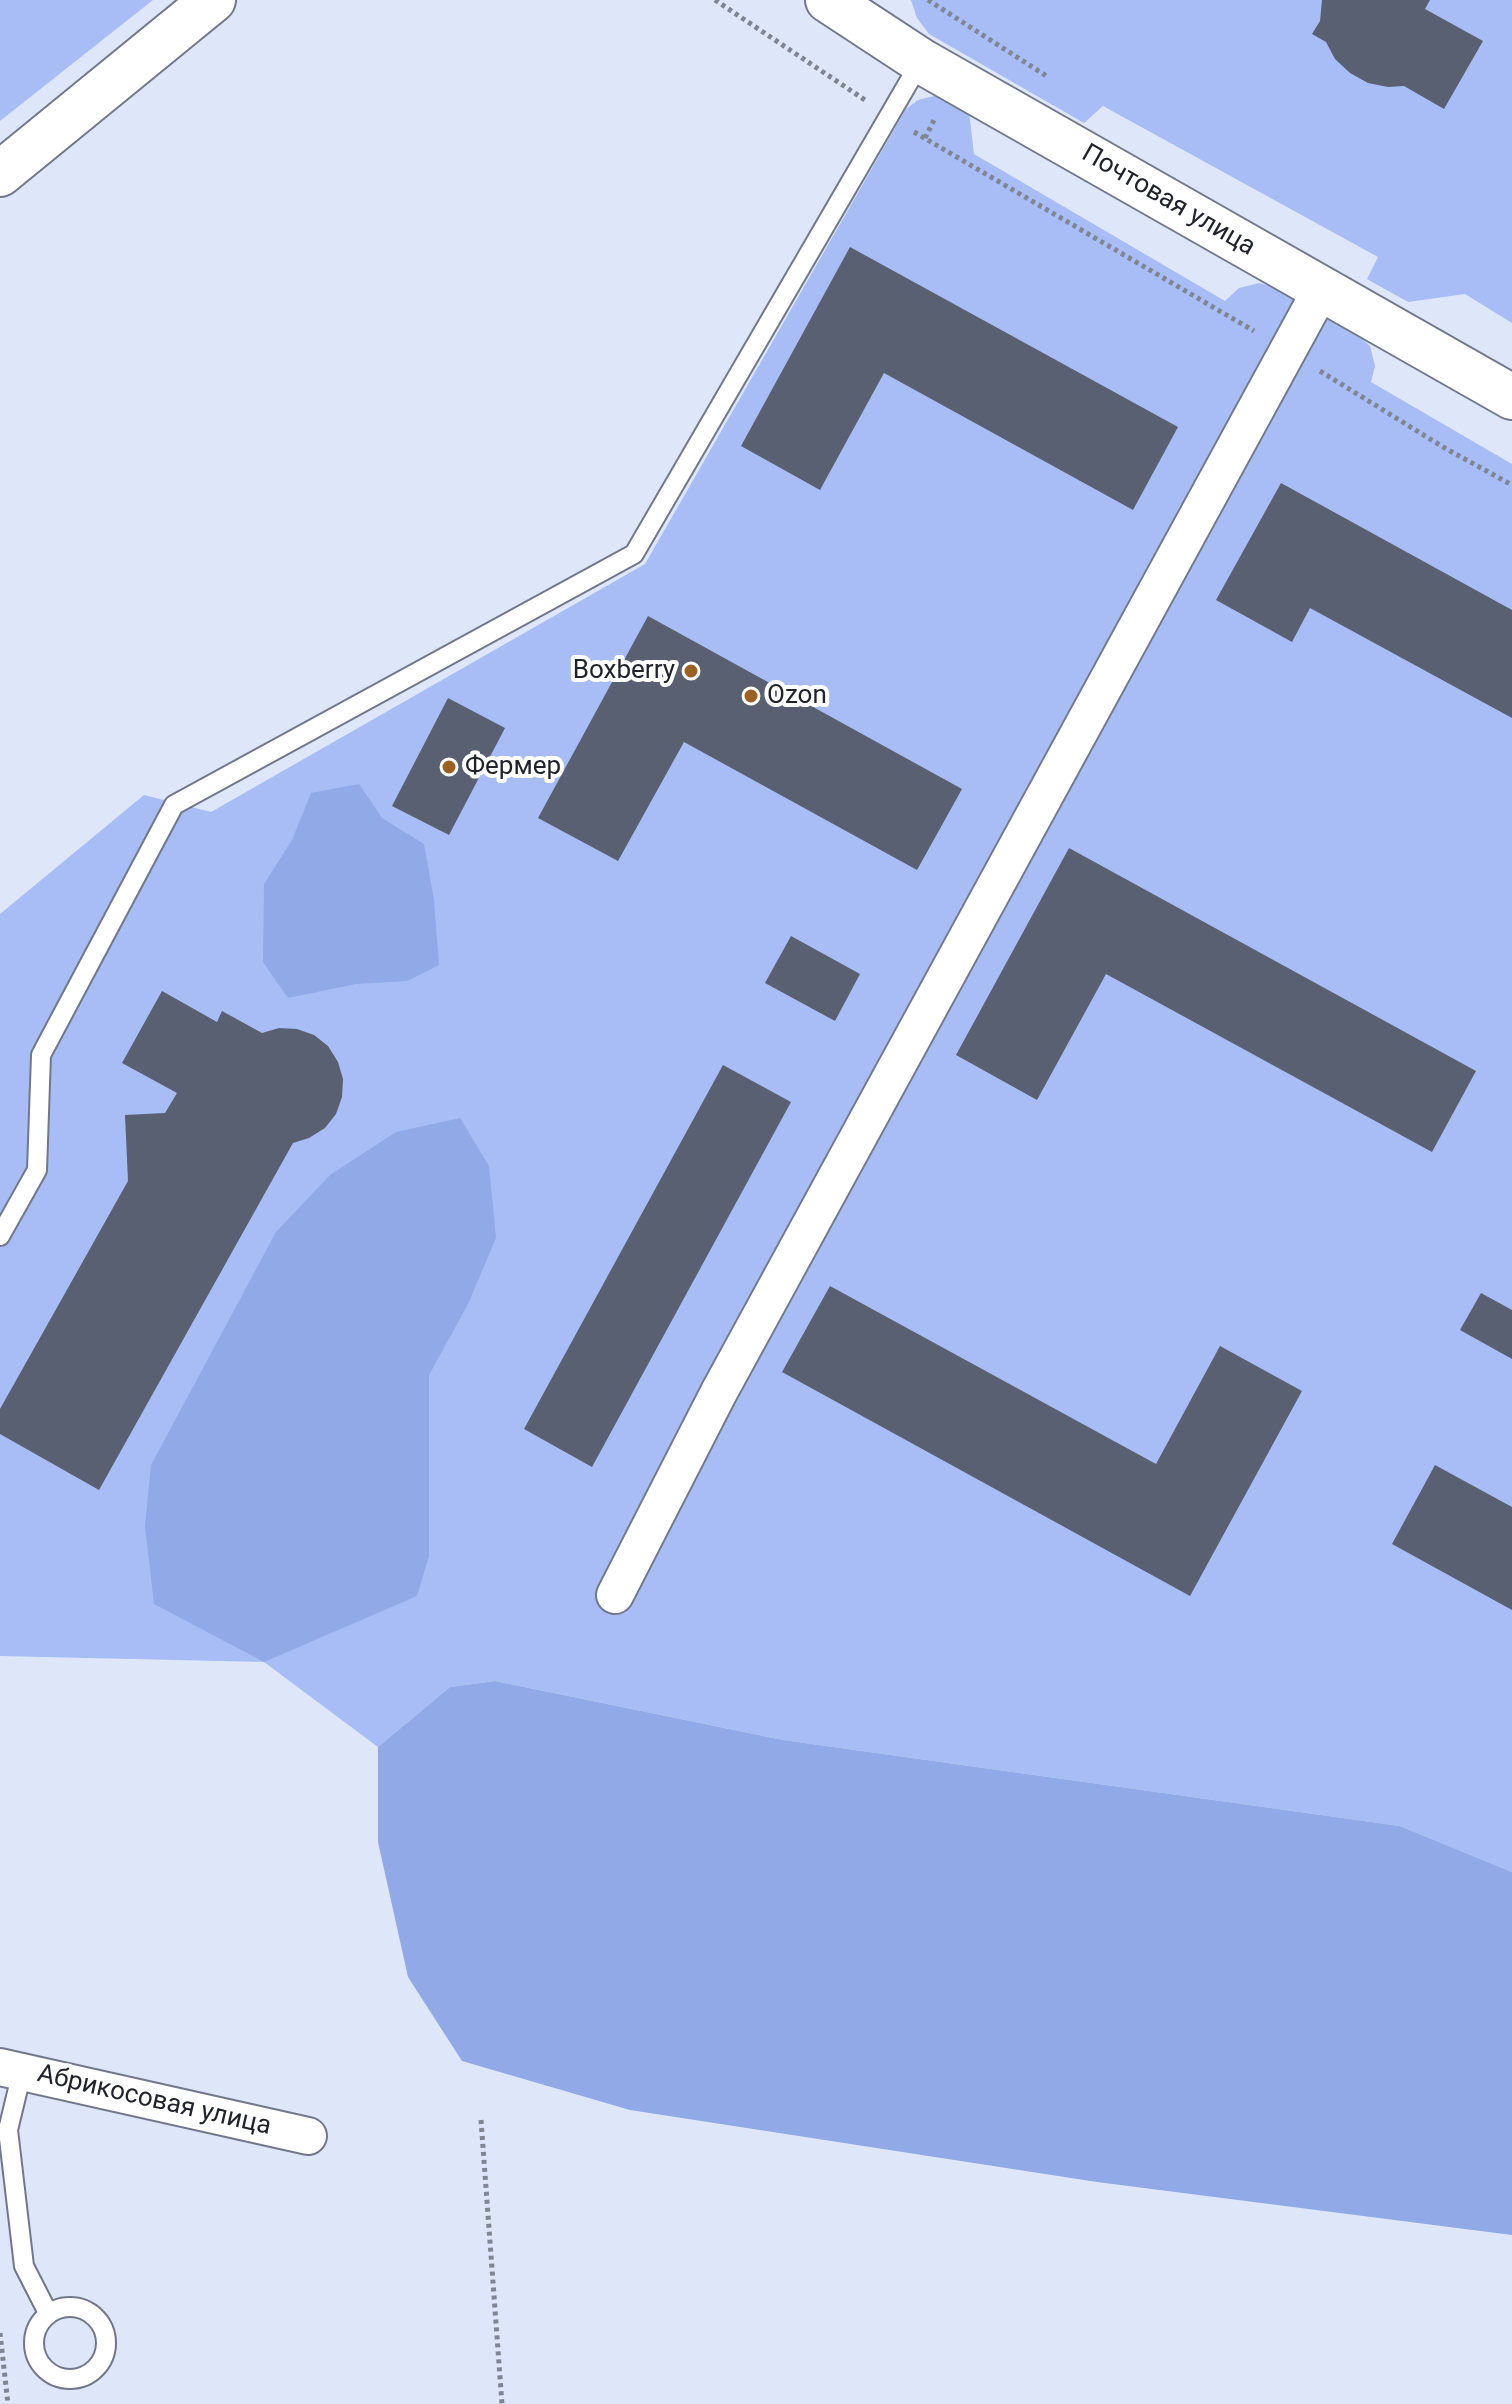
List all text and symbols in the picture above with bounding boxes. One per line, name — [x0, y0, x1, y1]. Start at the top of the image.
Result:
street label: Почтовая улица — [1076, 139, 1260, 263]
place label: Boxberry — [573, 655, 675, 687]
marker: Boxberry — [682, 662, 700, 680]
place label: Ozon — [767, 680, 827, 712]
marker: Ozon — [742, 687, 760, 705]
place label: Фермер — [465, 751, 561, 783]
marker: Фермер — [440, 758, 458, 776]
street label: Абрикосовая улица — [34, 2059, 274, 2143]

